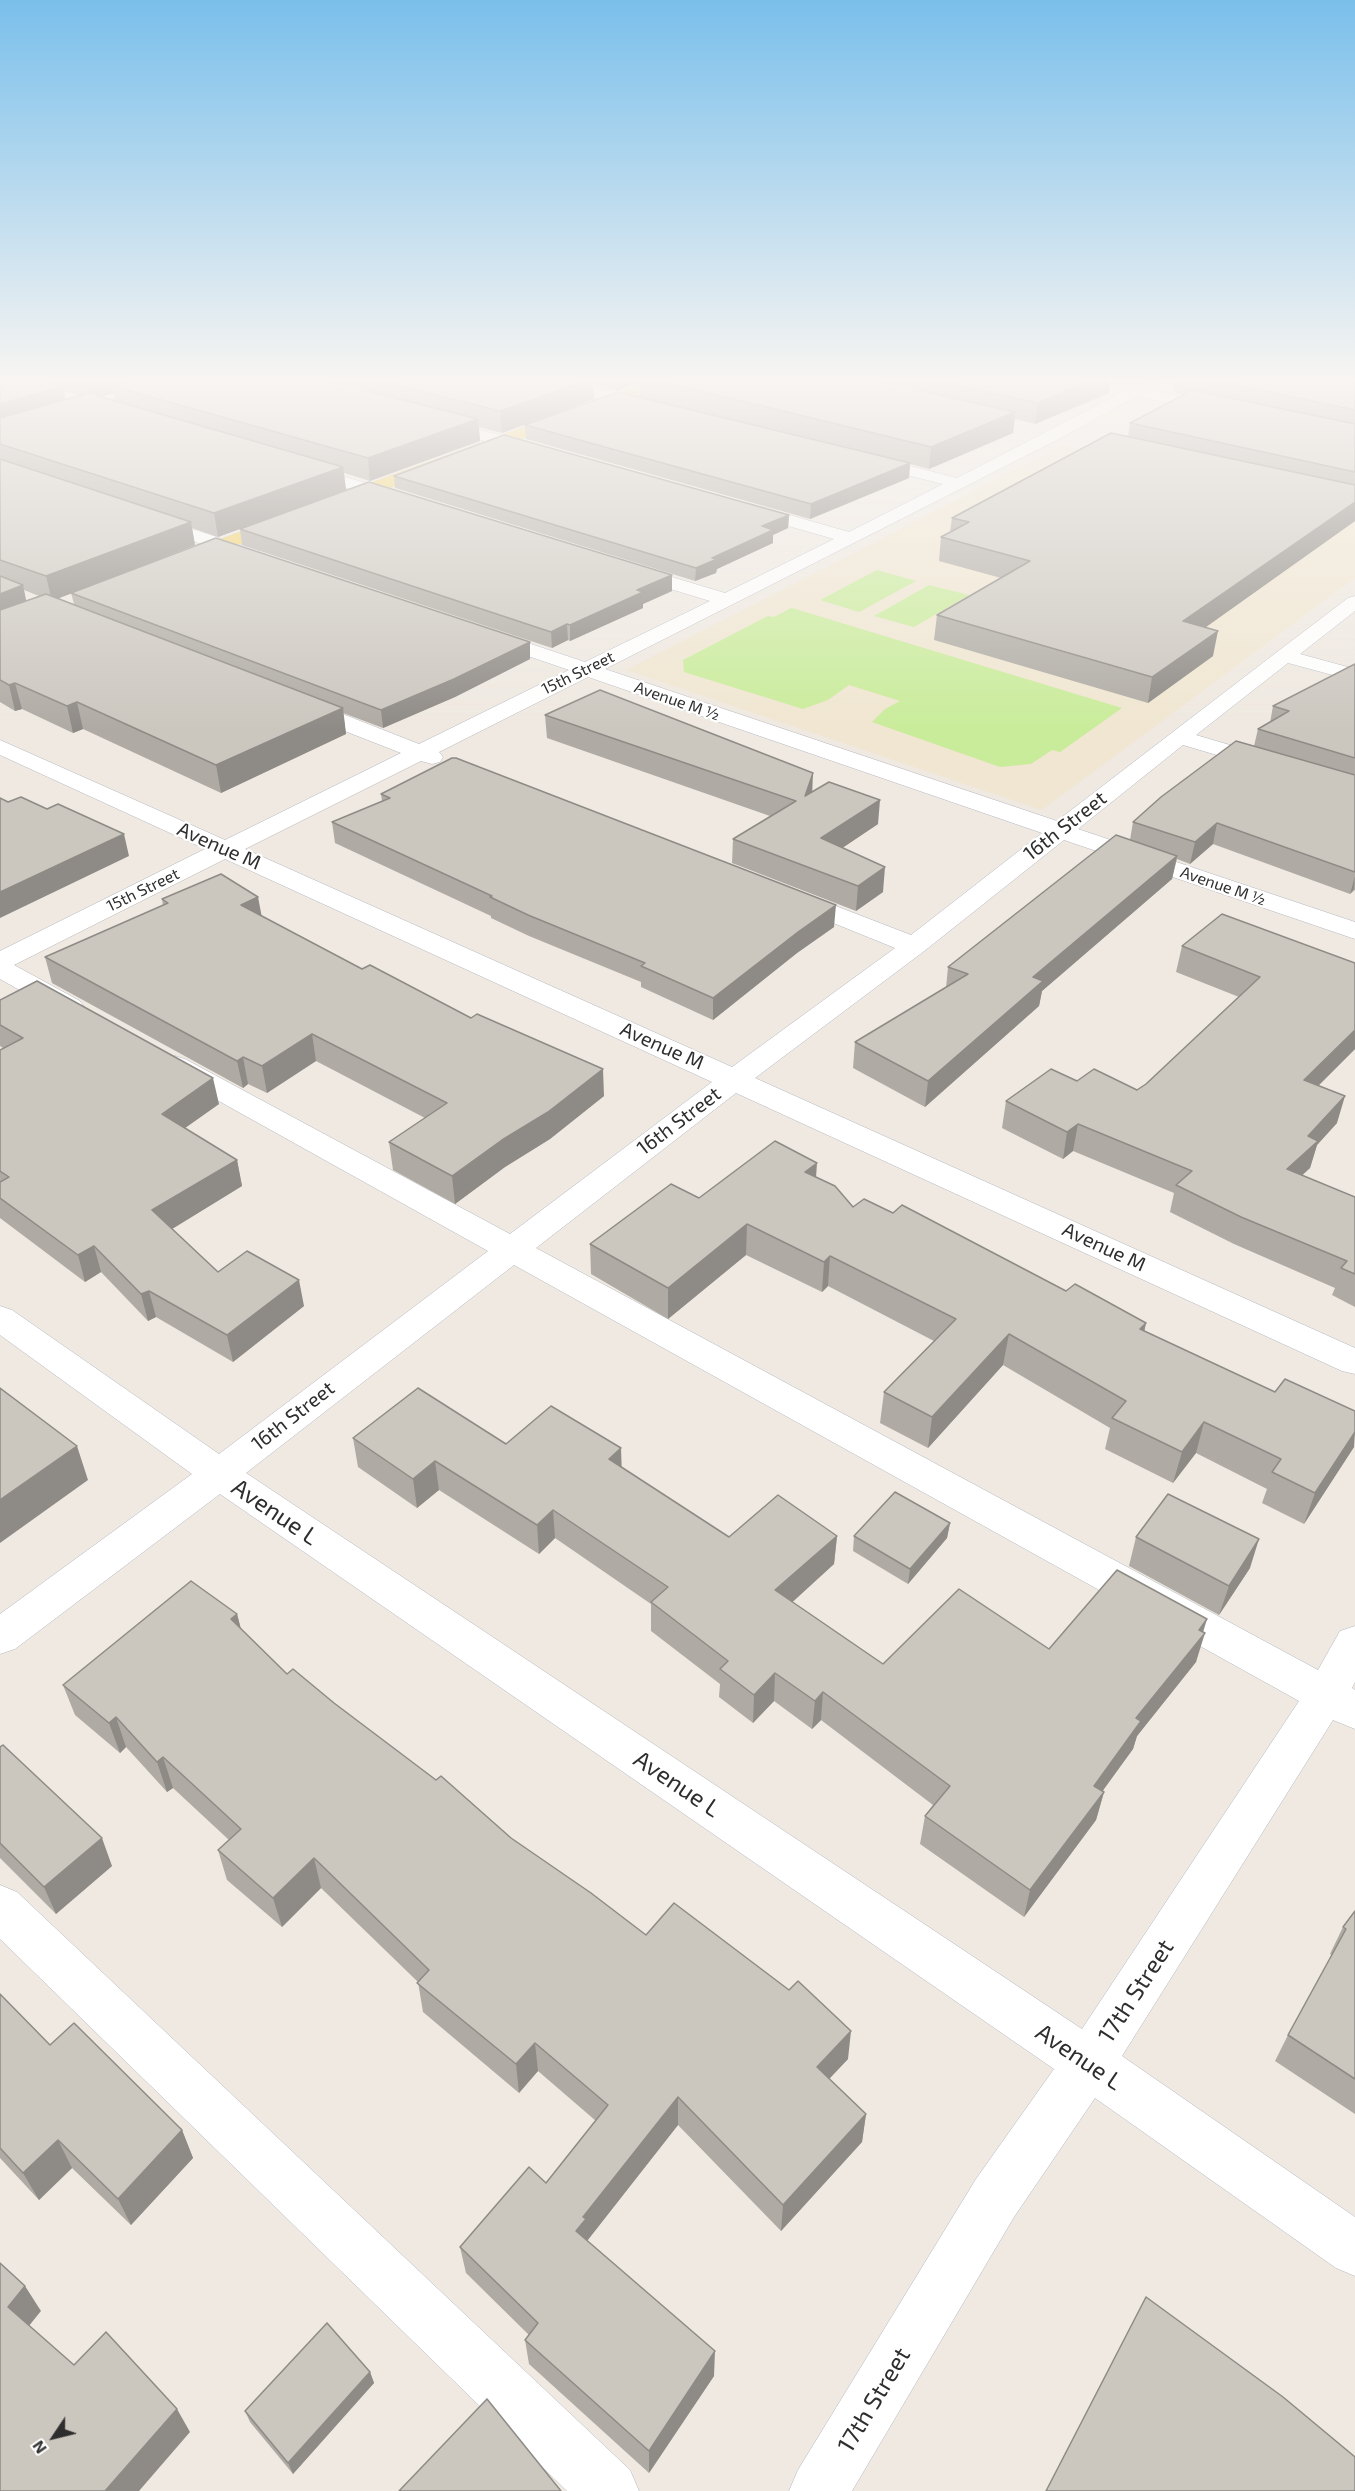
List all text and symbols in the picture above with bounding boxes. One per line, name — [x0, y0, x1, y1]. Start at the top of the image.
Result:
street label: 15th Street — [539, 647, 617, 699]
street label: Avenue M ½ — [632, 677, 722, 725]
street label: 16th Street — [1019, 786, 1111, 866]
street label: Avenue M — [173, 817, 265, 875]
street label: Avenue M ½ — [1178, 862, 1268, 910]
street label: 15th Street — [104, 864, 182, 916]
street label: Avenue M — [616, 1017, 708, 1075]
street label: 16th Street — [632, 1082, 726, 1160]
street label: Avenue M — [1059, 1217, 1149, 1277]
street label: 16th Street — [247, 1376, 339, 1456]
street label: Avenue L — [226, 1473, 324, 1551]
street label: Avenue L — [628, 1745, 726, 1823]
street label: 17th Street — [1092, 1934, 1180, 2048]
street label: Avenue L — [1030, 2018, 1128, 2096]
street label: 17th Street — [832, 2342, 916, 2458]
north arrow — [24, 2407, 84, 2467]
text: N — [28, 2437, 50, 2458]

